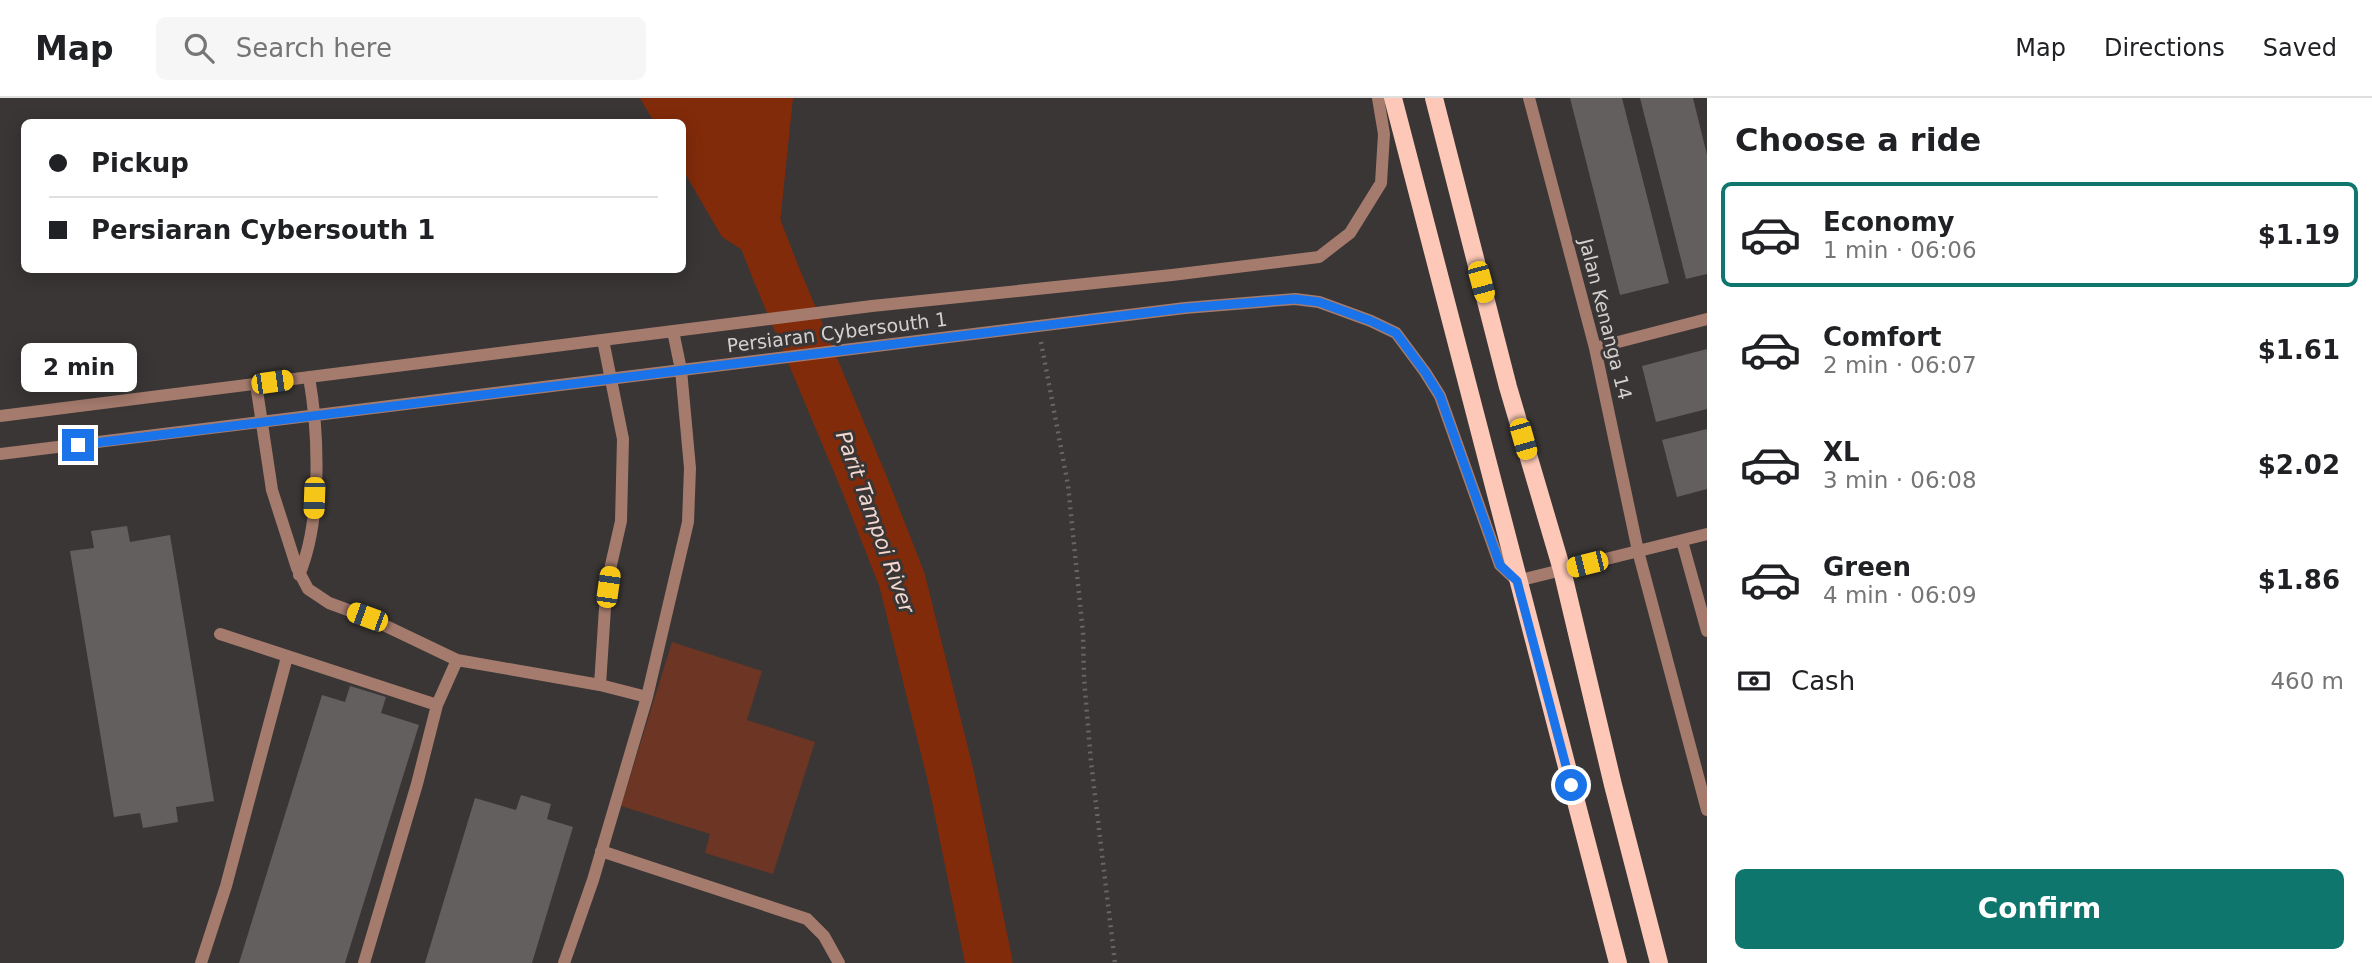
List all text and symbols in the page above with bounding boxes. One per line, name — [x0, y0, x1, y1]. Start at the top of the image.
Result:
search box — [156, 17, 646, 80]
text: Map — [35, 29, 114, 68]
icon: search — [180, 29, 218, 67]
text: Search here — [236, 33, 392, 63]
text: Map — [2015, 34, 2066, 62]
text: Directions — [2104, 34, 2225, 62]
text: Saved — [2263, 34, 2337, 62]
text: Choose a ride — [1735, 121, 1981, 159]
text: Pickup — [91, 148, 189, 178]
icon: car — [1739, 203, 1802, 266]
text: Economy — [1823, 207, 1954, 237]
text: Persiaran Cybersouth 1 — [91, 215, 435, 245]
text: $1.19 — [2258, 220, 2340, 250]
street label: Jalan Kenanga 14 — [1575, 235, 1637, 402]
text: 1 min · 06:06 — [1823, 237, 1977, 263]
car — [1466, 259, 1497, 305]
street label: Persiaran Cybersouth 1 — [726, 308, 948, 356]
icon: car — [1739, 318, 1802, 381]
text: Comfort — [1823, 322, 1941, 352]
text: $1.61 — [2258, 335, 2340, 365]
callout: 2 min — [20, 344, 136, 392]
text: 2 min · 06:07 — [1823, 352, 1977, 378]
text: 2 min — [43, 354, 115, 380]
car — [250, 369, 295, 395]
car — [1508, 416, 1539, 462]
water label: Parit Tampoi River — [831, 428, 920, 618]
route end — [62, 429, 94, 461]
icon: car — [1739, 433, 1802, 496]
text: XL — [1823, 437, 1860, 467]
text: $2.02 — [2258, 450, 2340, 480]
text: 3 min · 06:08 — [1823, 467, 1977, 493]
car — [303, 477, 326, 519]
icon: car — [1739, 548, 1802, 611]
car — [1565, 549, 1610, 579]
text: Green — [1823, 552, 1911, 582]
car — [595, 565, 622, 609]
text: $1.86 — [2258, 565, 2340, 595]
text: 4 min · 06:09 — [1823, 582, 1977, 608]
car — [344, 600, 391, 634]
icon: cash — [1735, 662, 1773, 700]
text: Cash — [1791, 666, 1855, 696]
text: 460 m — [2270, 668, 2344, 694]
route start — [1555, 769, 1587, 801]
button: Confirm — [1735, 869, 2344, 949]

